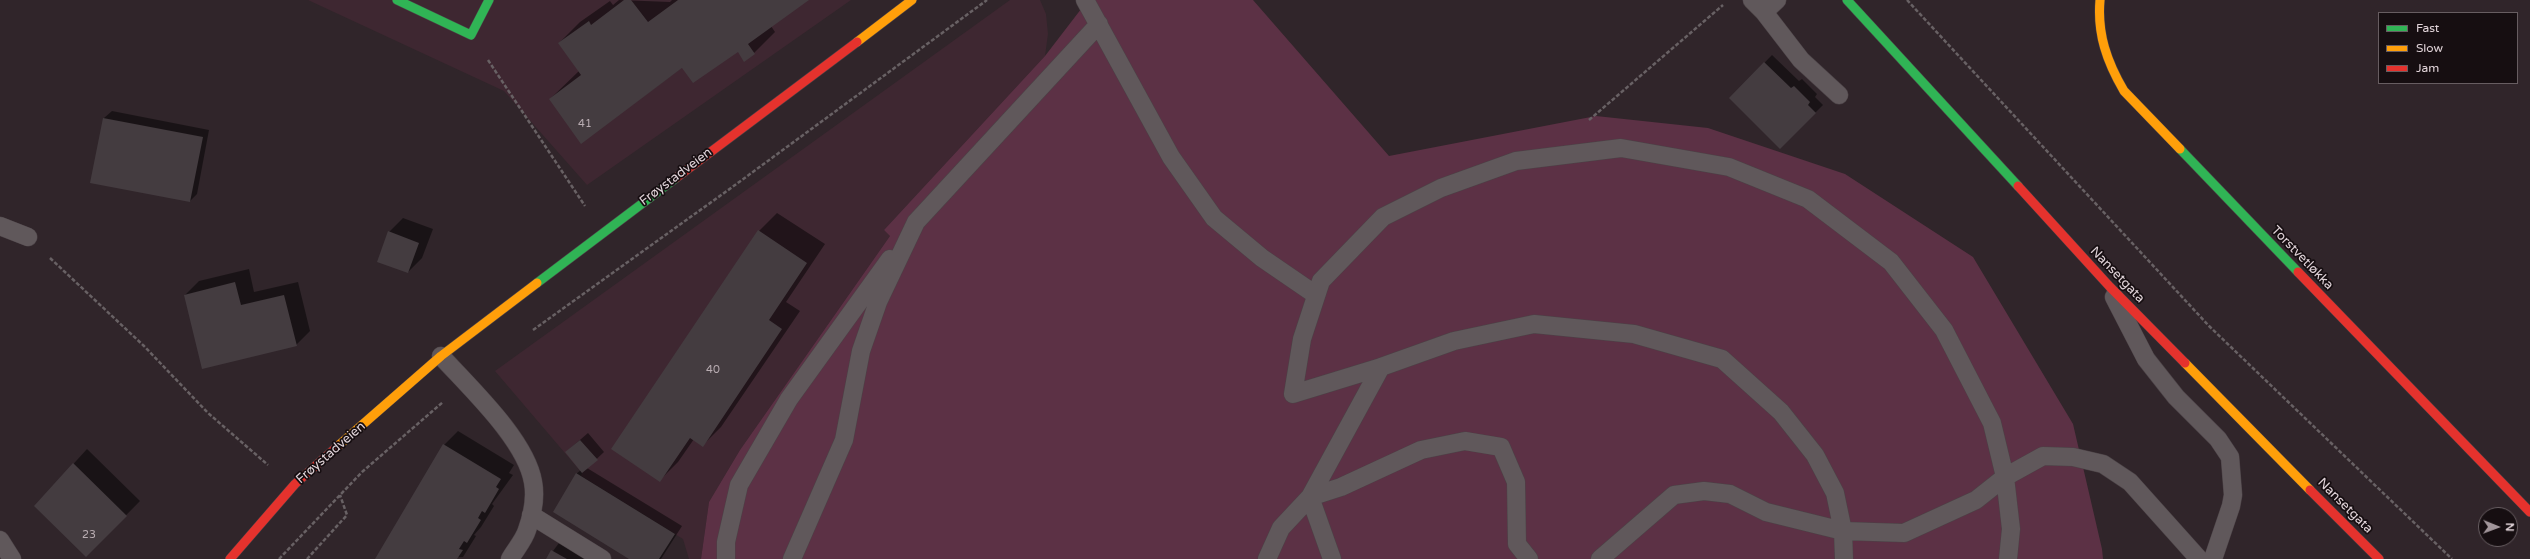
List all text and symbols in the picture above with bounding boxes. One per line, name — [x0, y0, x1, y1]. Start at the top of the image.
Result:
legend — [2378, 12, 2518, 84]
text: Fast — [2416, 21, 2439, 35]
text: Slow — [2416, 41, 2443, 55]
text: Jam — [2416, 61, 2439, 75]
house number: 41 — [578, 117, 592, 131]
street label: Frøystadveien — [637, 145, 715, 209]
street label: Torstvetløkka — [2268, 223, 2336, 293]
street label: Nansetgata — [2086, 244, 2148, 306]
house number: 40 — [706, 363, 720, 377]
street label: Frøystadveien — [293, 419, 369, 487]
street label: Nansetgata — [2314, 475, 2376, 537]
north arrow — [2478, 507, 2518, 547]
text: N — [2503, 523, 2516, 532]
house number: 23 — [82, 528, 96, 542]

